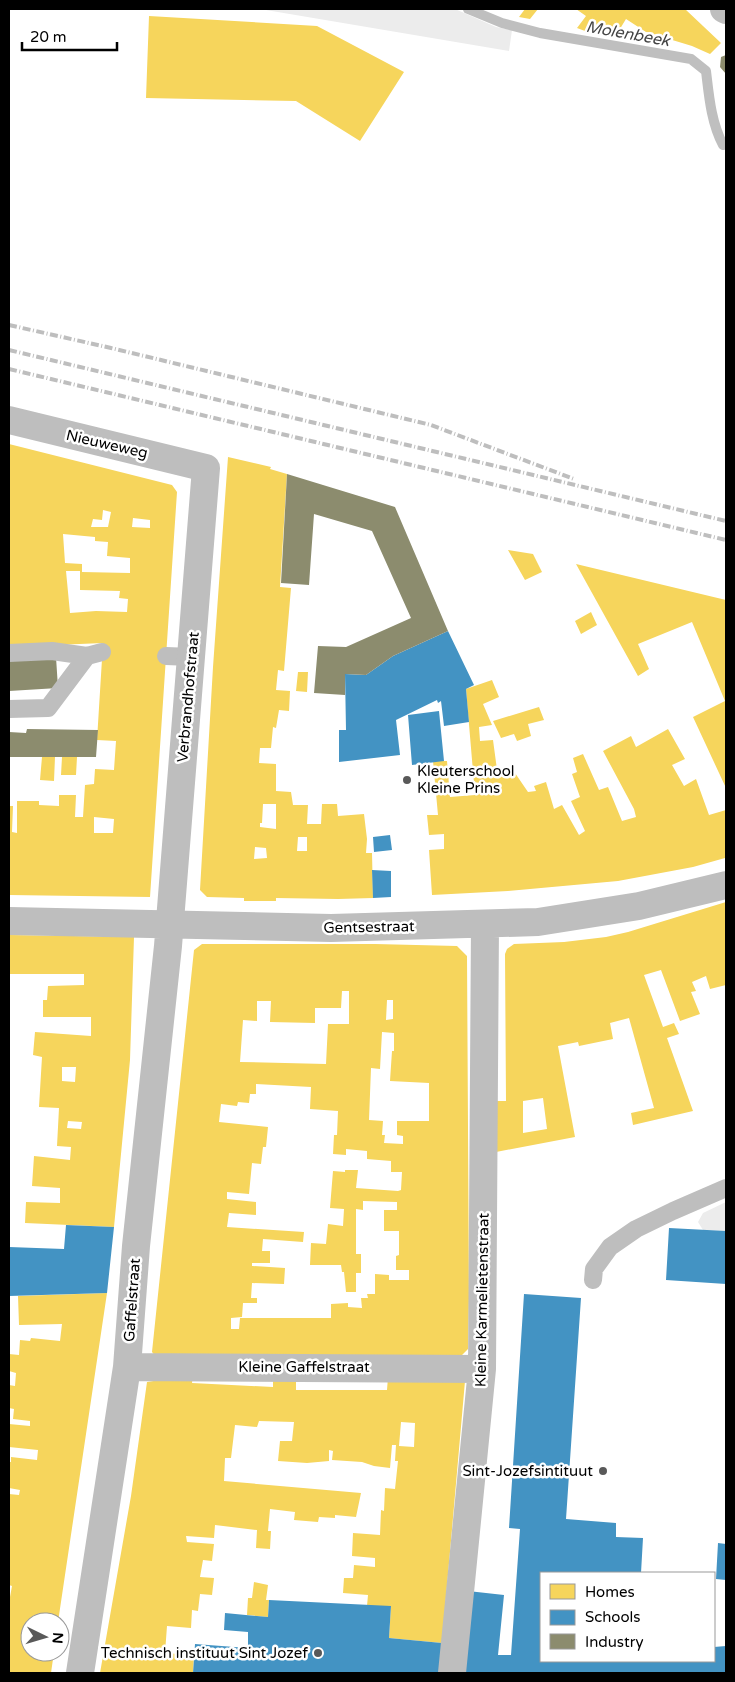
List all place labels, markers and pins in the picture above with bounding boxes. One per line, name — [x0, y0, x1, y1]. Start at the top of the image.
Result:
place label: Kleuterschool Kleine Prins — [417, 762, 515, 797]
marker: Kleuterschool Kleine Prins — [401, 774, 413, 786]
place label: Sint-Jozefsintituut — [462, 1462, 593, 1480]
marker: Sint-Jozefsintituut — [597, 1465, 609, 1477]
place label: Technisch instituut Sint Jozef — [101, 1644, 308, 1662]
marker: Technisch instituut Sint Jozef — [312, 1647, 324, 1659]

